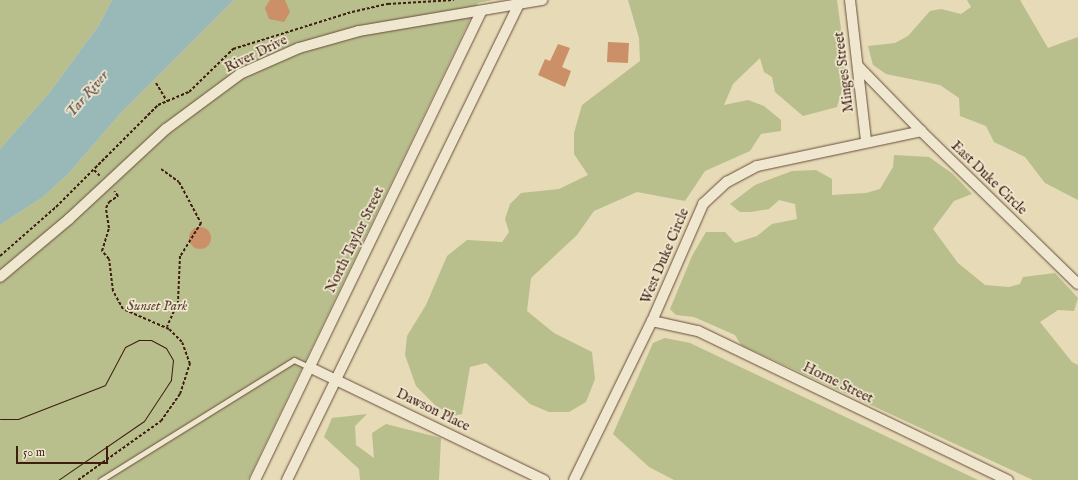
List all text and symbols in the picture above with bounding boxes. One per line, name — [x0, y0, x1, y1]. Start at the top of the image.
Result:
street label: Minges Street — [831, 31, 857, 113]
street label: River Drive — [222, 32, 290, 76]
water label: Tar River — [62, 67, 112, 121]
street label: East Duke Circle — [948, 138, 1030, 218]
street label: North Taylor Street — [322, 184, 388, 296]
street label: West Duke Circle — [637, 206, 693, 306]
park label: Sunset Park — [127, 298, 187, 314]
street label: Horne Street — [800, 359, 876, 407]
street label: Dawson Place — [394, 385, 472, 435]
scale bar — [18, 438, 110, 464]
text: 50 m — [23, 445, 45, 460]

